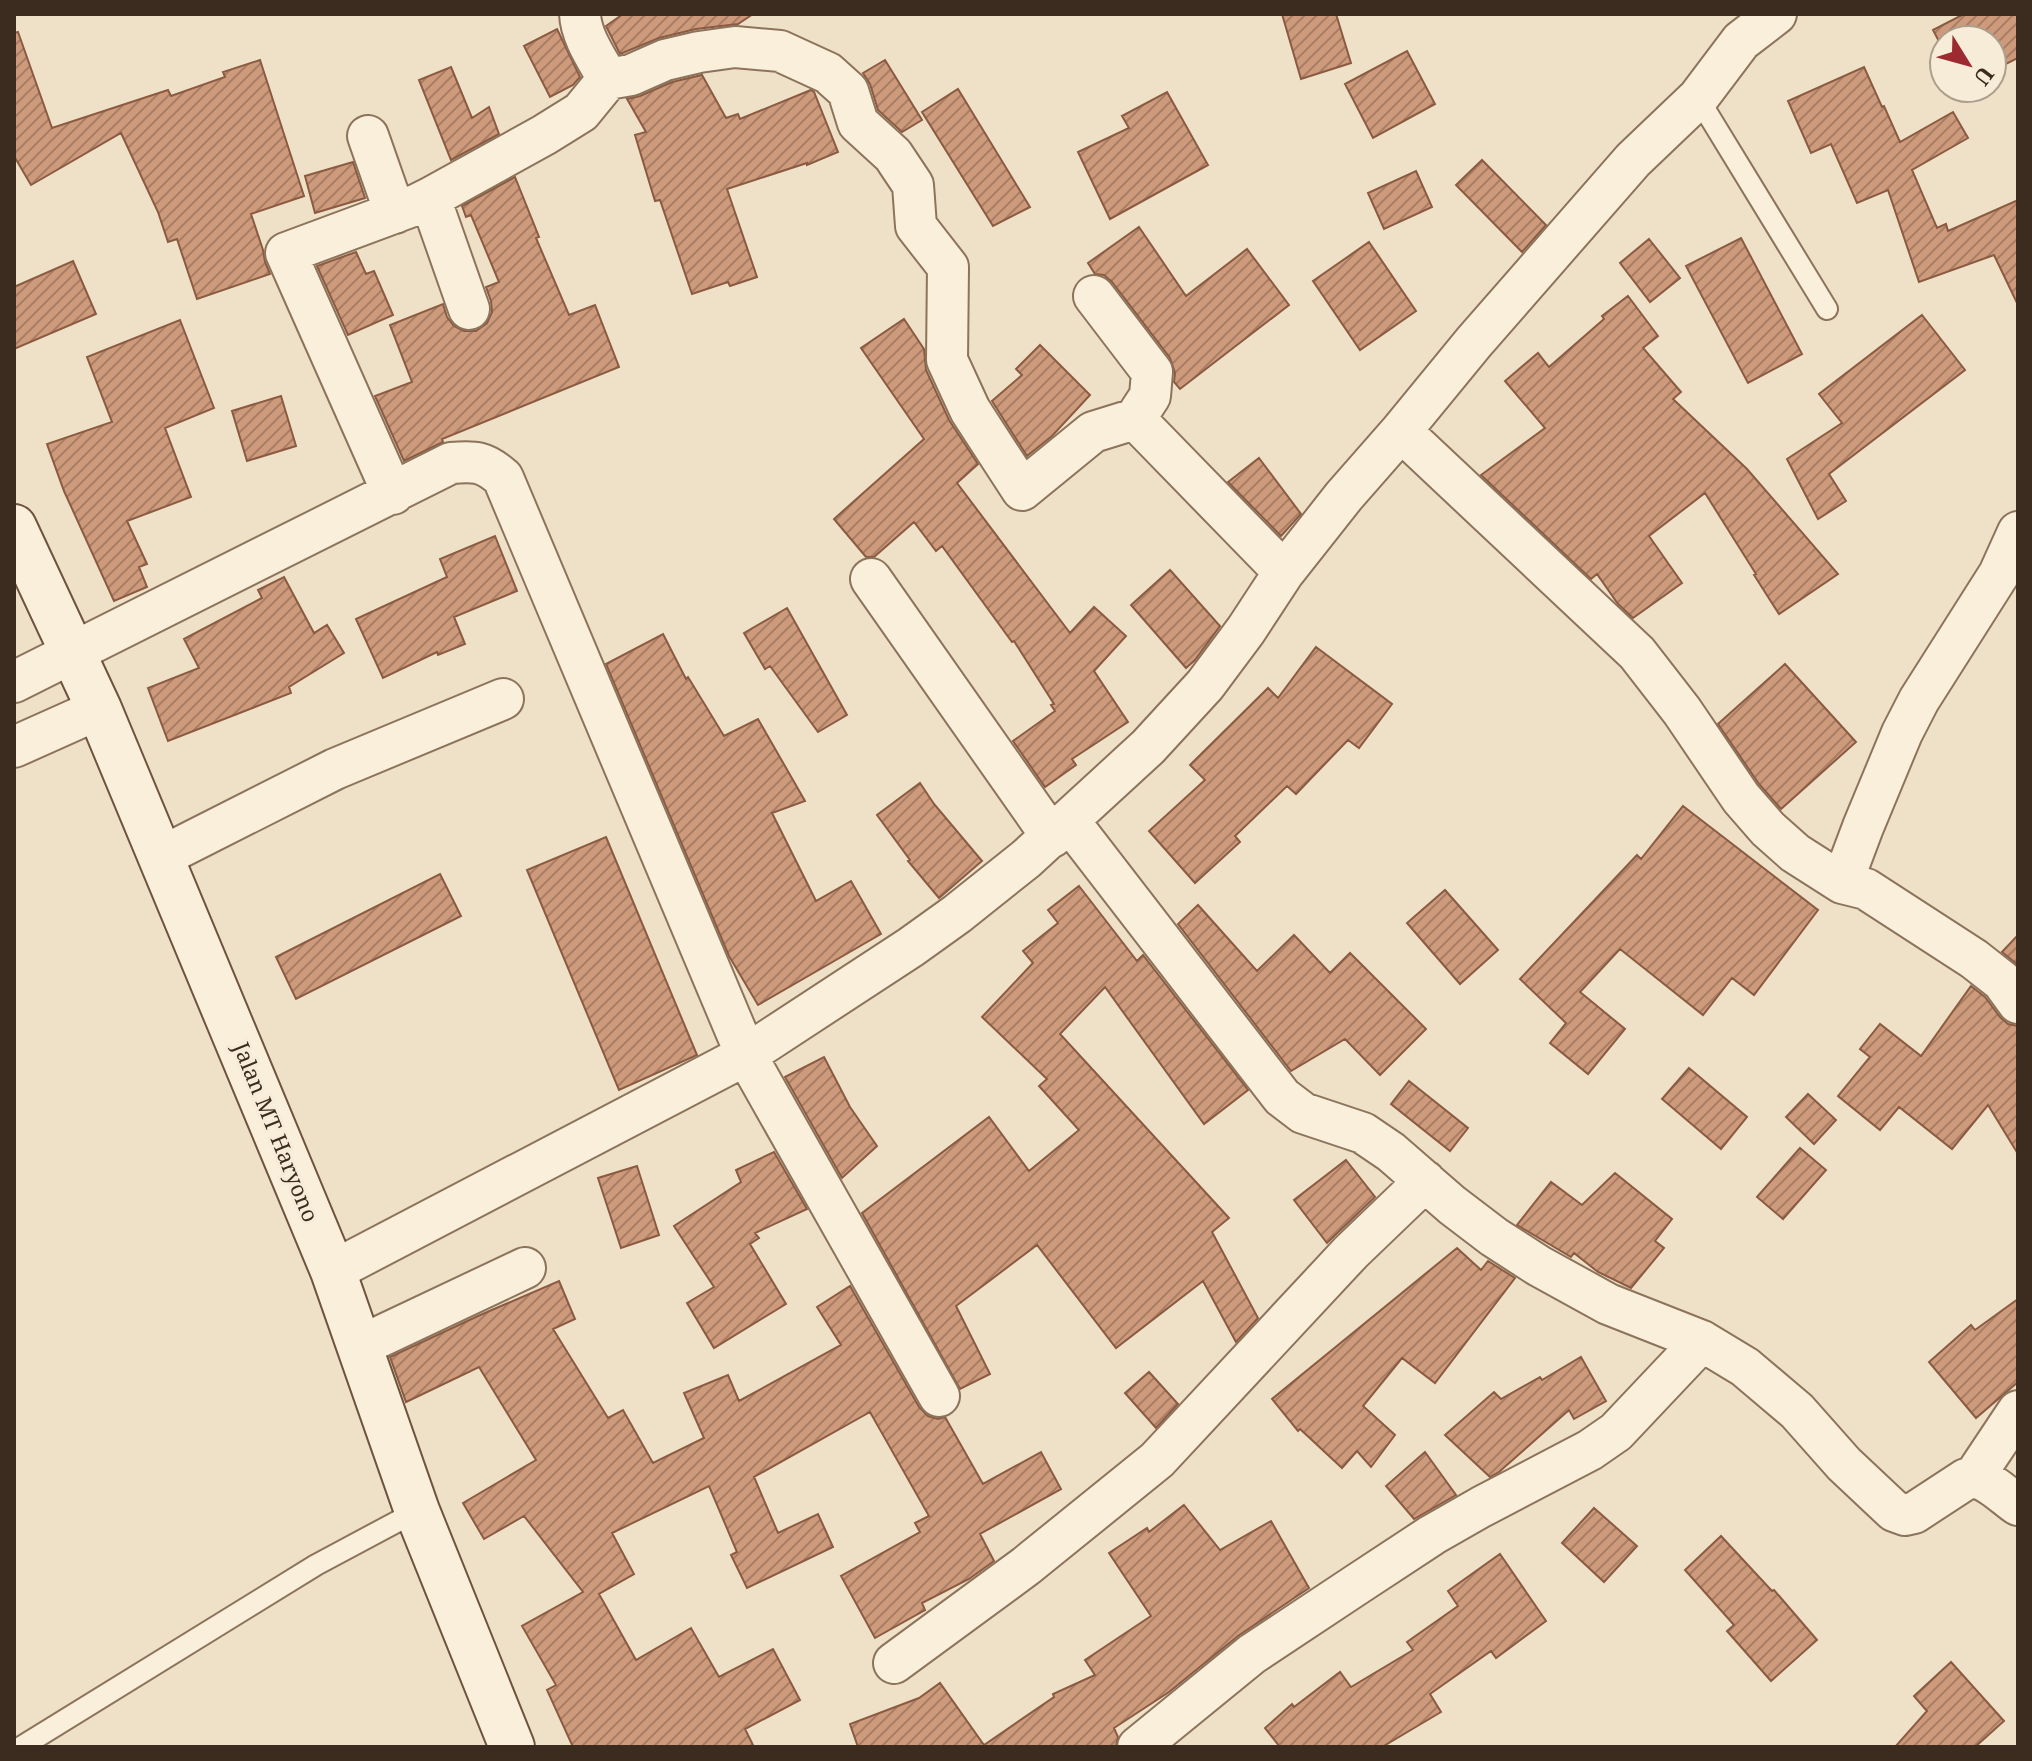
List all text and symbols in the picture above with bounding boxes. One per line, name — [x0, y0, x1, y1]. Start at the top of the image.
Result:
north arrow — [1928, 24, 2008, 104]
text: U — [1968, 61, 2002, 93]
street label: Jalan MT Haryono — [227, 1036, 327, 1226]

